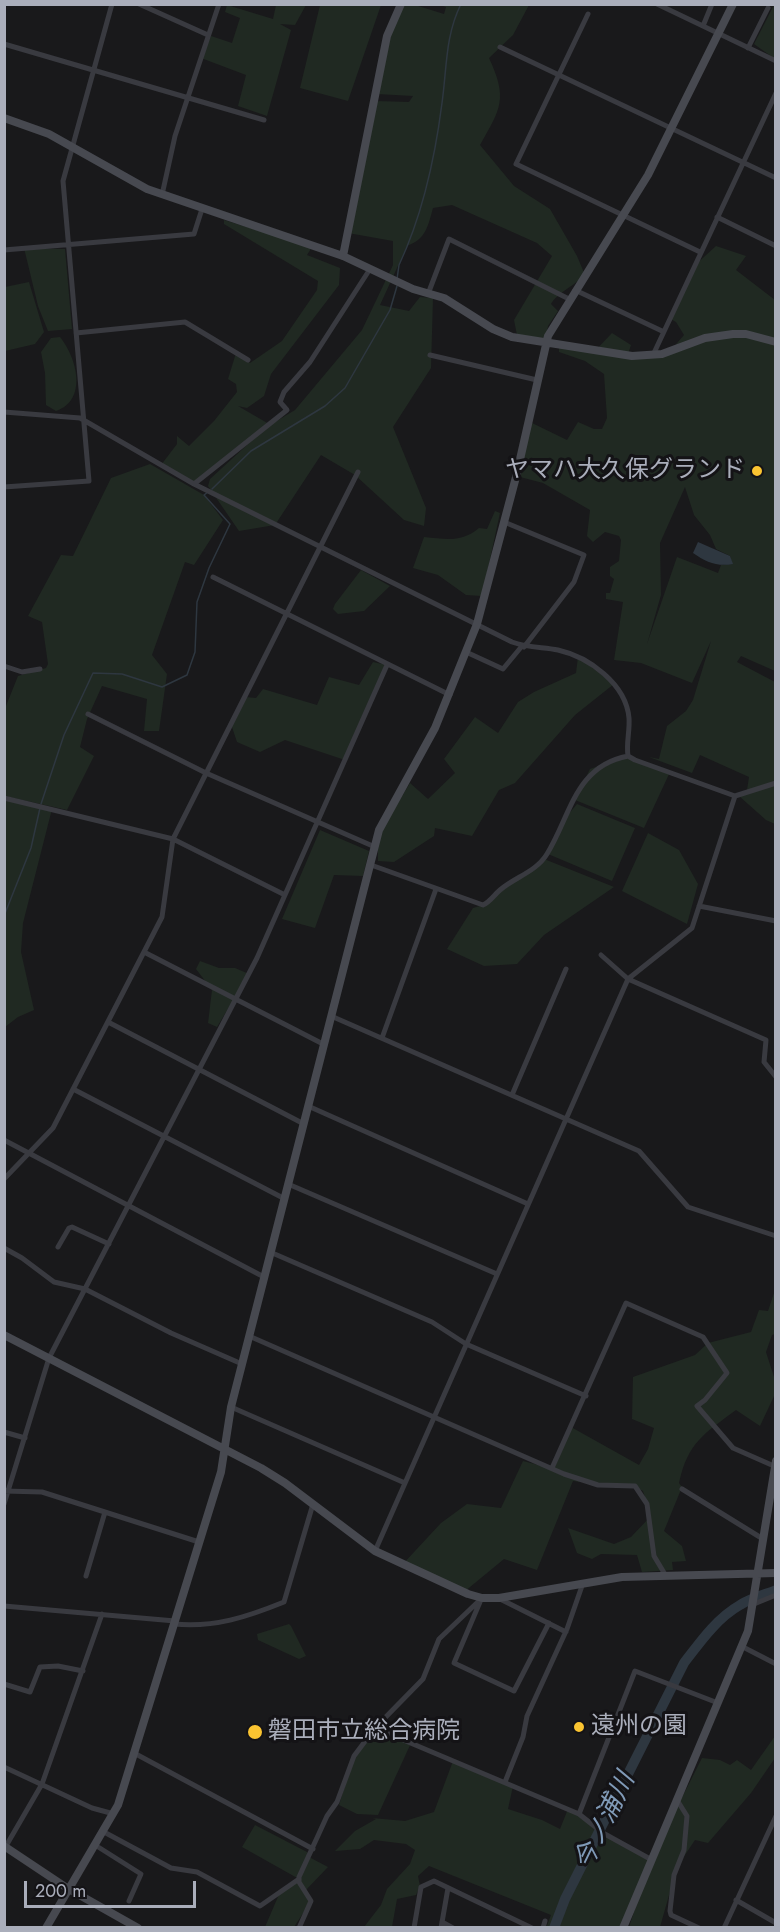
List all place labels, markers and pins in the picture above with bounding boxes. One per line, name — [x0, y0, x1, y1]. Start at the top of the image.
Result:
place label: ヤマハ大久保グランド — [505, 457, 745, 485]
marker: ヤマハ大久保グランド — [750, 464, 764, 478]
place label: 遠州の園 — [591, 1713, 687, 1741]
place label: 磐田市立総合病院 — [268, 1718, 460, 1746]
marker: 遠州の園 — [572, 1720, 586, 1734]
marker: 磐田市立総合病院 — [246, 1723, 264, 1741]

